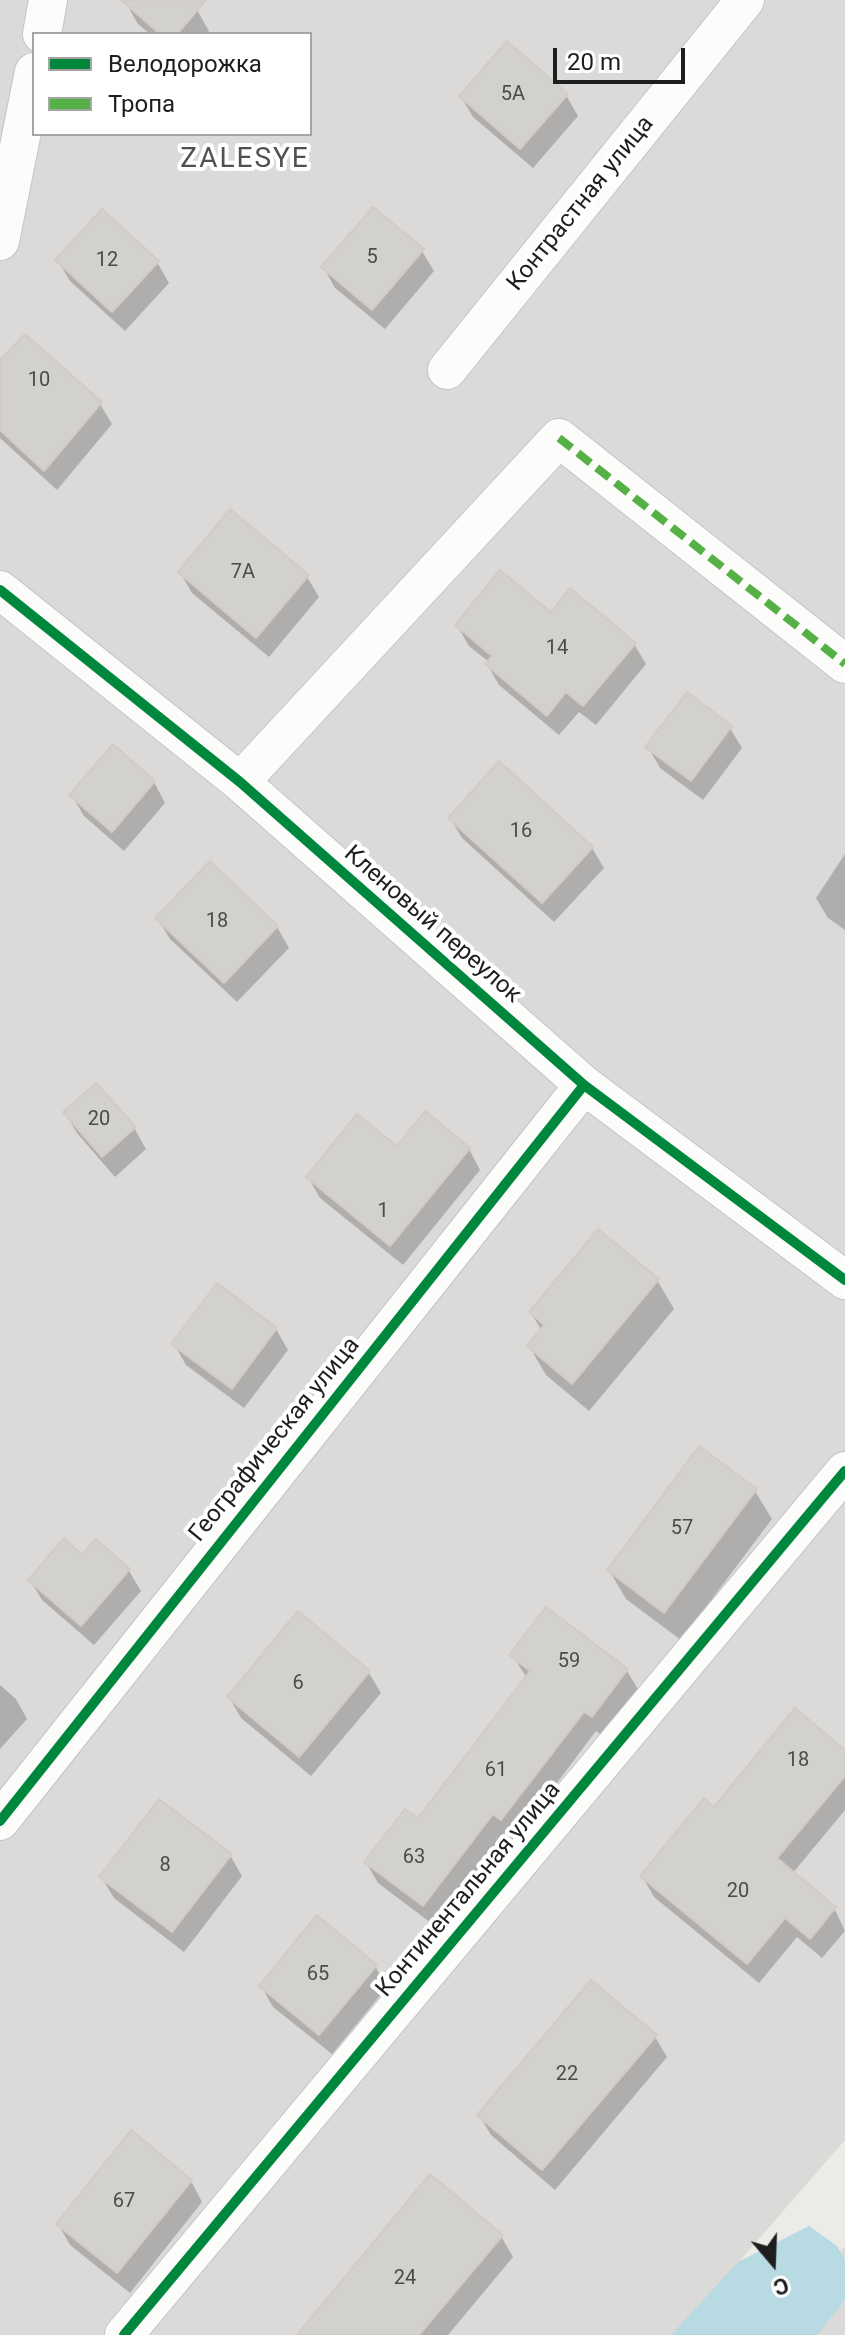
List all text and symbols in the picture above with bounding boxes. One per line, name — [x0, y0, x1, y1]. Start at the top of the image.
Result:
legend — [32, 32, 312, 136]
scale bar — [557, 32, 689, 82]
text: 20 m — [567, 48, 621, 76]
text: Велодорожка — [108, 50, 262, 78]
house number: 5А — [501, 83, 525, 107]
text: Тропа — [108, 90, 175, 118]
street label: Контрастная улица — [502, 111, 660, 297]
district label: ZALESYE — [180, 143, 310, 177]
house number: 5 — [366, 246, 378, 270]
house number: 12 — [96, 249, 118, 273]
house number: 10 — [28, 369, 50, 393]
house number: 7А — [231, 561, 255, 585]
house number: 14 — [546, 637, 568, 661]
house number: 16 — [510, 820, 532, 844]
street label: Кленовый переулок — [337, 840, 527, 1010]
house number: 18 — [206, 910, 228, 934]
house number: 20 — [88, 1108, 110, 1132]
house number: 1 — [377, 1200, 389, 1224]
street label: Географическая улица — [184, 1332, 366, 1548]
house number: 57 — [671, 1517, 693, 1541]
house number: 59 — [558, 1650, 580, 1674]
house number: 6 — [292, 1672, 304, 1696]
house number: 18 — [787, 1749, 809, 1773]
house number: 61 — [485, 1759, 507, 1783]
street label: Континентальная улица — [371, 1777, 567, 2003]
house number: 63 — [403, 1846, 425, 1870]
house number: 8 — [159, 1854, 171, 1878]
house number: 20 — [727, 1880, 749, 1904]
house number: 65 — [307, 1963, 329, 1987]
house number: 22 — [556, 2063, 578, 2087]
house number: 67 — [113, 2190, 135, 2214]
north arrow — [733, 2223, 813, 2303]
house number: 24 — [394, 2267, 416, 2291]
text: С — [770, 2272, 792, 2300]

